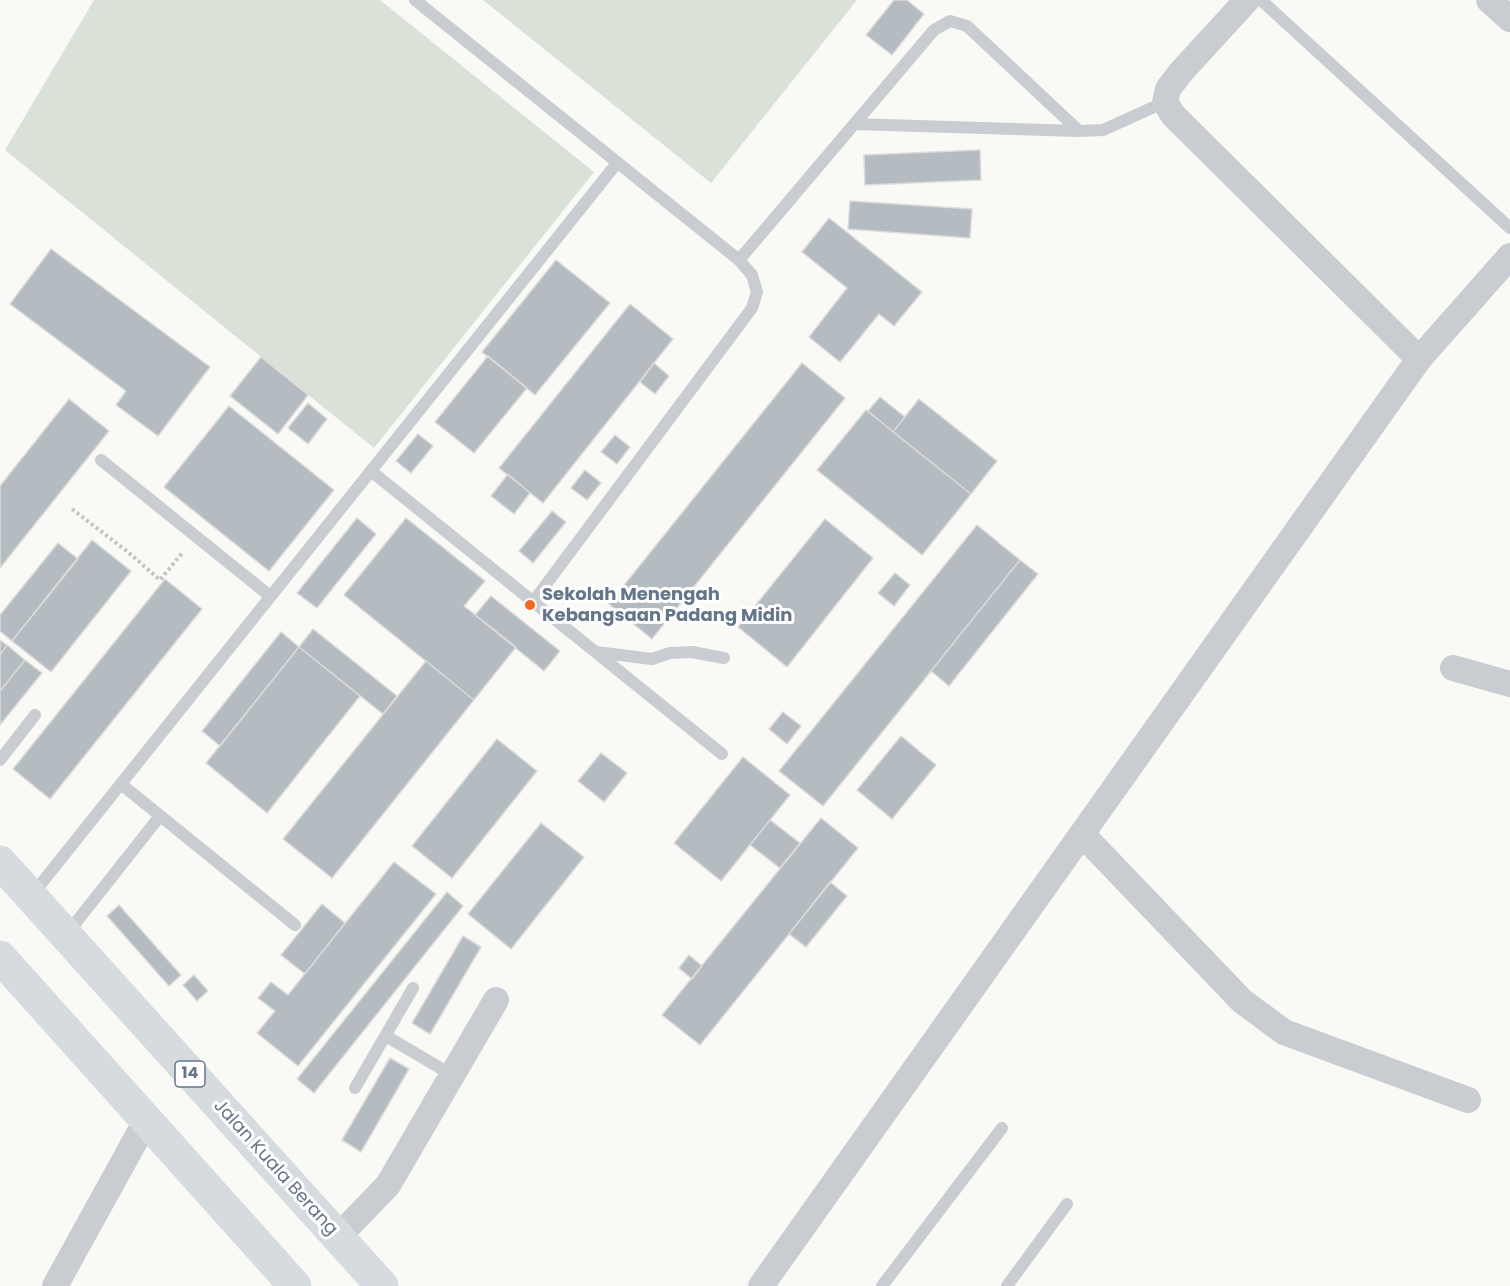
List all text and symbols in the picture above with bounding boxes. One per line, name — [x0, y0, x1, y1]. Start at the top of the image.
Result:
place label: Sekolah Menengah Kebangsaan Padang Midin — [542, 584, 792, 626]
marker: Sekolah Menengah Kebangsaan Padang Midin — [523, 598, 537, 612]
road number: 14 — [175, 1061, 205, 1087]
street label: Jalan Kuala Berang — [208, 1096, 342, 1240]

